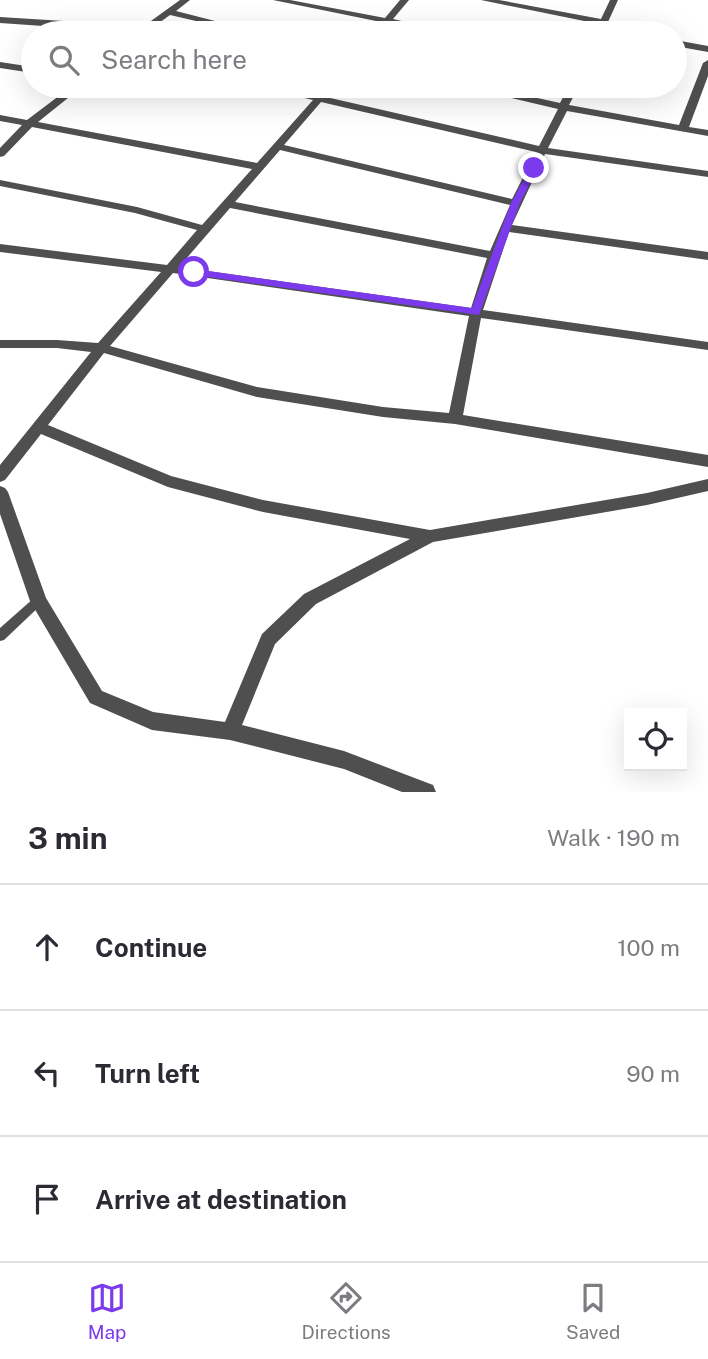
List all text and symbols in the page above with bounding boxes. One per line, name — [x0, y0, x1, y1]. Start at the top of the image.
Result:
search box — [21, 21, 687, 98]
icon: search — [45, 41, 83, 79]
text: Search here — [101, 44, 247, 75]
route end — [518, 152, 549, 183]
route start — [178, 256, 209, 287]
map controls — [624, 708, 687, 771]
button: locate — [624, 708, 687, 771]
text: 3 min — [28, 820, 107, 856]
text: Walk · 190 m — [547, 824, 680, 851]
icon: ahead — [28, 928, 66, 966]
text: Continue — [95, 932, 207, 963]
text: 100 m — [617, 934, 680, 961]
icon: left — [28, 1054, 66, 1092]
text: Turn left — [95, 1058, 200, 1089]
text: 90 m — [626, 1060, 680, 1087]
icon: arrive — [28, 1180, 66, 1218]
text: Arrive at destination — [95, 1184, 347, 1215]
tab: Map — [88, 1279, 126, 1343]
tab: Directions — [301, 1279, 391, 1343]
tab: Saved — [566, 1279, 620, 1343]

